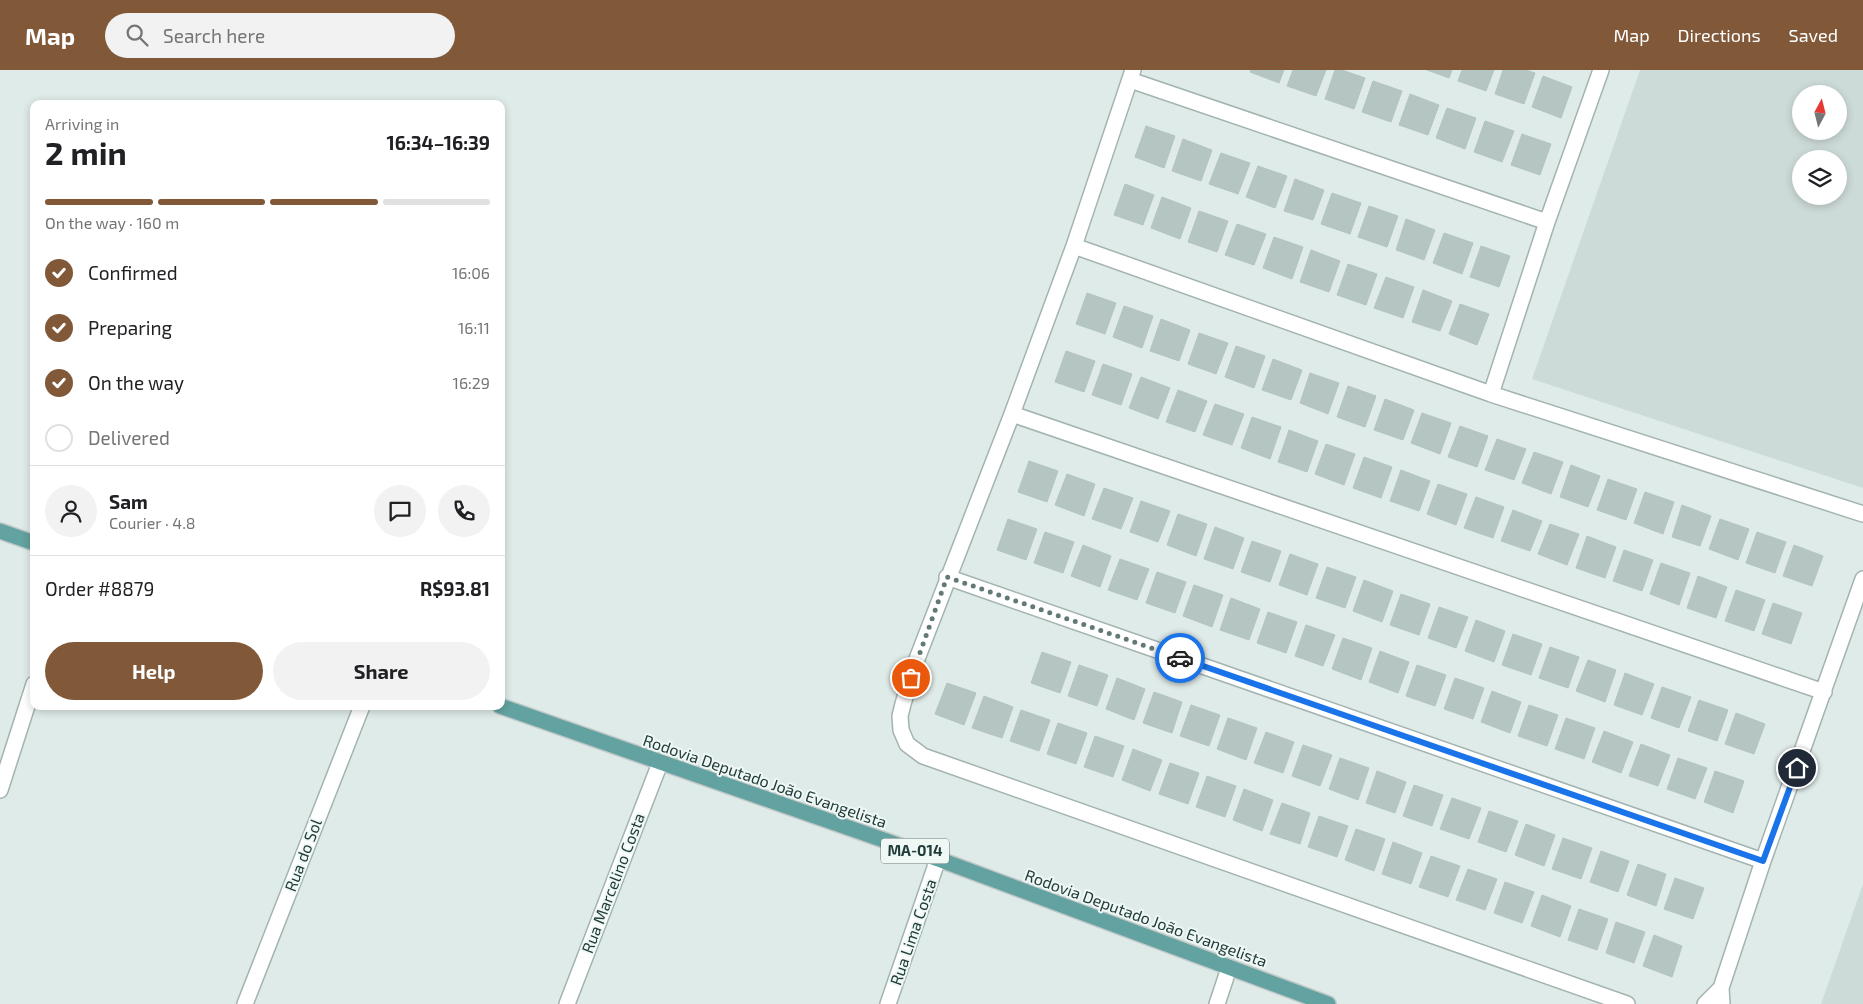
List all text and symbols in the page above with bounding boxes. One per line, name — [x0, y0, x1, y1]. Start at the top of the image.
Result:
search box — [105, 13, 455, 58]
text: Map — [25, 21, 75, 50]
icon: search — [123, 21, 151, 49]
text: Search here — [163, 24, 265, 47]
text: Map — [1613, 24, 1650, 46]
text: Directions — [1678, 24, 1761, 46]
text: Saved — [1789, 24, 1838, 46]
north arrow — [1792, 85, 1848, 140]
map controls — [1792, 85, 1847, 205]
text: Arriving in — [45, 114, 119, 133]
text: 16:34–16:39 — [387, 131, 490, 154]
text: 2 min — [45, 133, 127, 171]
button: layers — [1792, 150, 1847, 205]
text: On the way · 160 m — [45, 213, 179, 232]
icon: check — [45, 259, 73, 287]
text: Confirmed — [88, 261, 178, 284]
text: 16:06 — [452, 263, 490, 282]
icon: check — [45, 314, 73, 342]
text: Preparing — [88, 316, 172, 339]
text: 16:11 — [458, 318, 490, 337]
icon: check — [45, 369, 73, 397]
text: On the way — [88, 371, 184, 394]
text: 16:29 — [453, 373, 490, 392]
text: Delivered — [88, 426, 170, 449]
button: person — [45, 485, 97, 537]
button: chat — [374, 485, 426, 537]
button: phone — [438, 485, 490, 537]
text: Sam — [109, 490, 148, 513]
text: Courier · 4.8 — [109, 513, 196, 532]
text: Order #8879 — [45, 577, 154, 600]
text: R$93.81 — [420, 577, 490, 600]
courier — [1155, 633, 1205, 683]
button: Help — [45, 642, 263, 700]
button: Share — [273, 642, 490, 700]
icon: car — [1166, 644, 1194, 672]
pin — [890, 657, 932, 699]
icon: bag — [897, 664, 925, 692]
street label: Rodovia Deputado João Evangelista — [641, 730, 889, 831]
pin — [1776, 747, 1818, 789]
icon: home — [1783, 754, 1811, 782]
street label: Rua Marcelino Costa — [577, 810, 648, 956]
street label: Rua do Sol — [280, 816, 325, 894]
road number: MA-014 — [881, 838, 949, 864]
street label: Rodovia Deputado João Evangelista — [1022, 865, 1270, 970]
street label: Rua Lima Costa — [885, 876, 940, 987]

